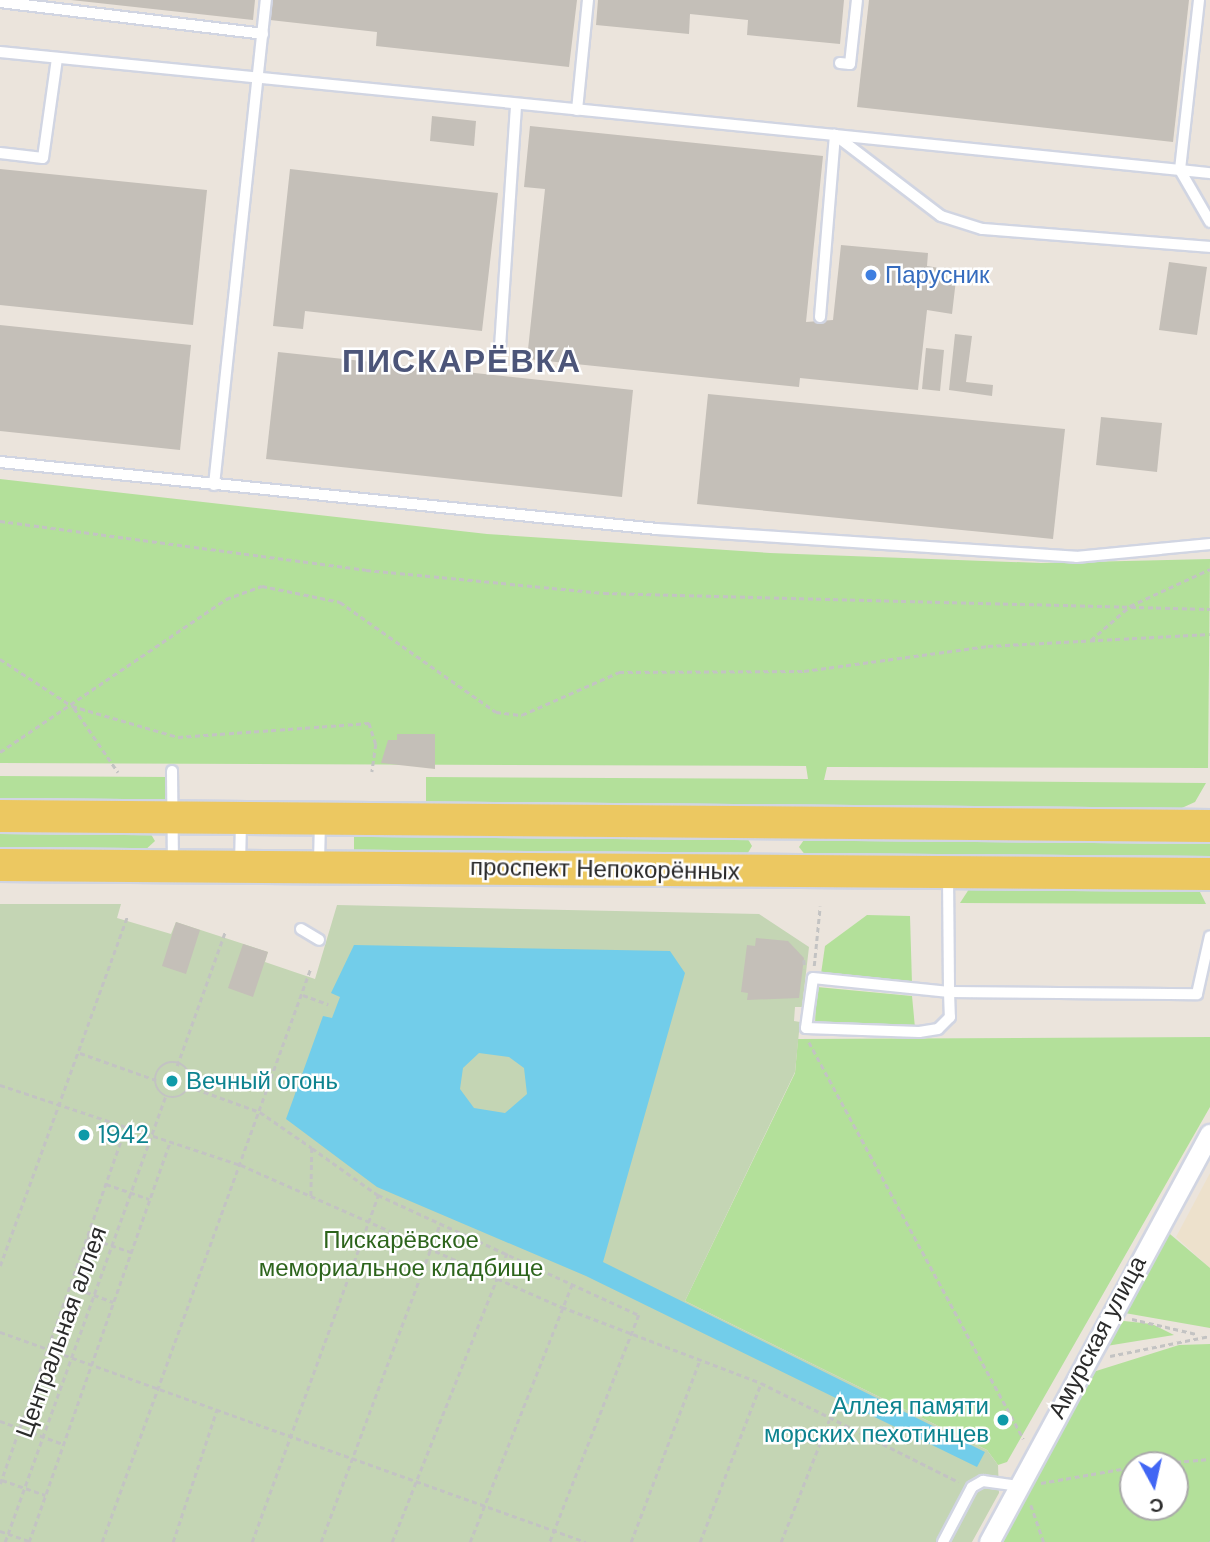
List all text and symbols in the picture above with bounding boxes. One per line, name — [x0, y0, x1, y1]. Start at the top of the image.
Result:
place label: Парусник — [885, 261, 990, 289]
marker: Парусник — [863, 267, 879, 283]
district label: ПИСКАРЁВКА — [343, 342, 581, 380]
street label: проспект Непокорённых — [470, 852, 740, 886]
place label: Вечный огонь — [186, 1067, 338, 1095]
marker: Вечный огонь — [164, 1073, 180, 1089]
place label: 1942 — [98, 1121, 149, 1149]
marker: 1942 — [76, 1127, 92, 1143]
street label: Центральная аллея — [9, 1223, 113, 1441]
park label: Пискарёвское мемориальное кладбище — [259, 1226, 543, 1282]
street label: Амурская улица — [1042, 1251, 1152, 1423]
place label: Аллея памяти морских пехотинцев — [764, 1392, 989, 1448]
marker: Аллея памяти морских пехотинцев — [995, 1412, 1011, 1428]
north arrow — [1119, 1451, 1189, 1521]
text: С — [1148, 1492, 1165, 1519]

